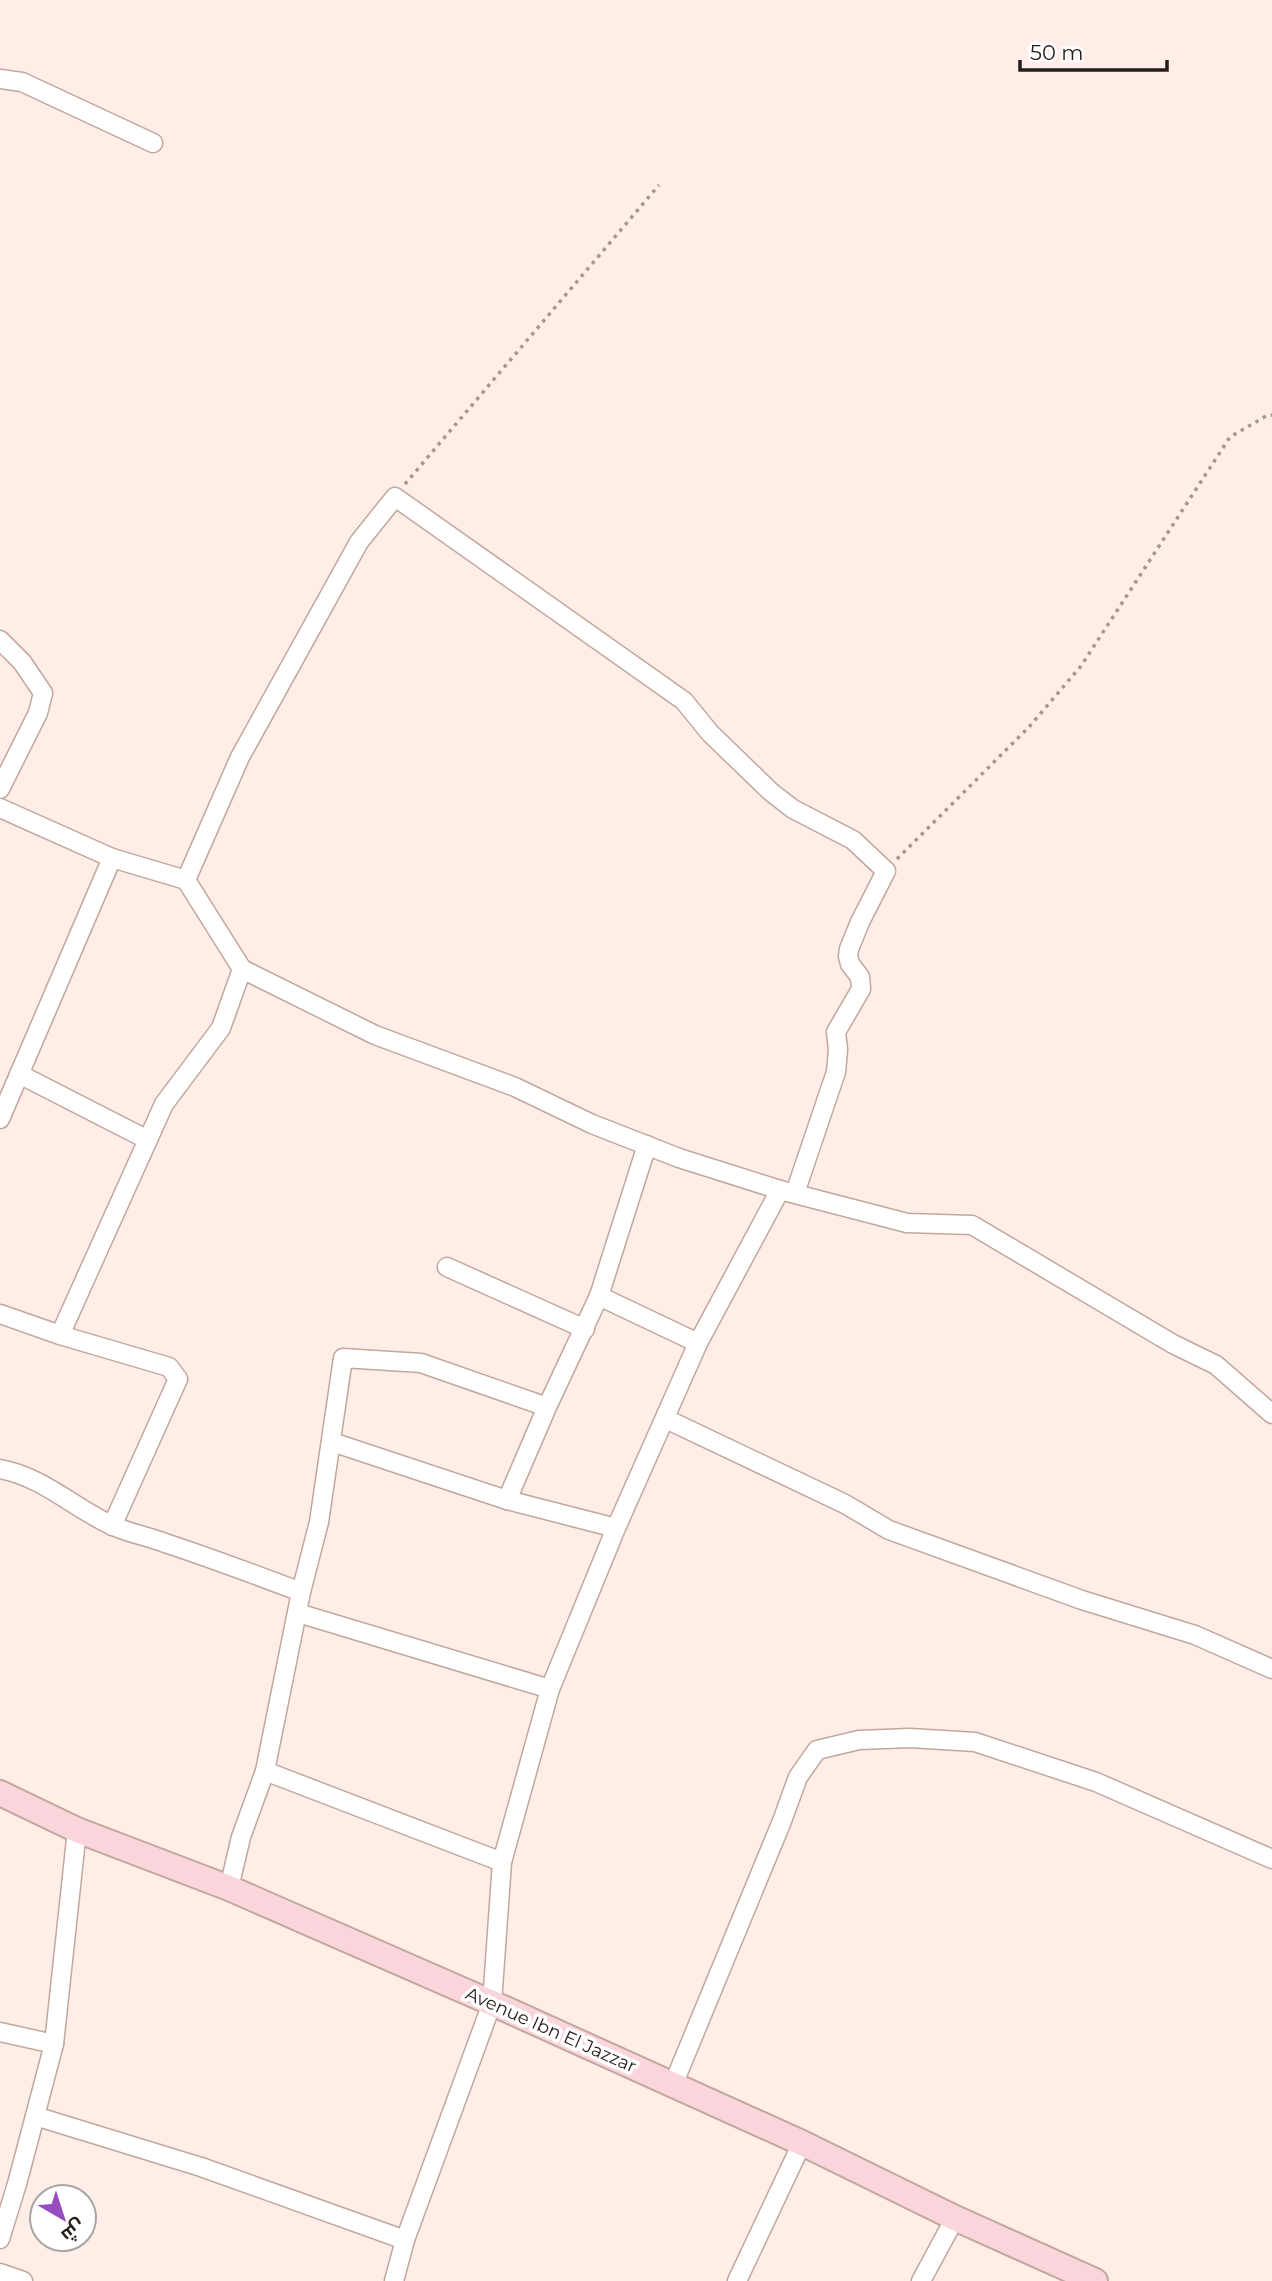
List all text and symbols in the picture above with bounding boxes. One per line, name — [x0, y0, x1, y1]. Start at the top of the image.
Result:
scale bar — [1020, 28, 1167, 72]
text: 50 m — [1030, 40, 1084, 65]
street label: Avenue Ibn El Jazzar — [462, 1982, 640, 2078]
north arrow — [28, 2183, 98, 2253]
text: ش — [57, 2214, 90, 2247]

